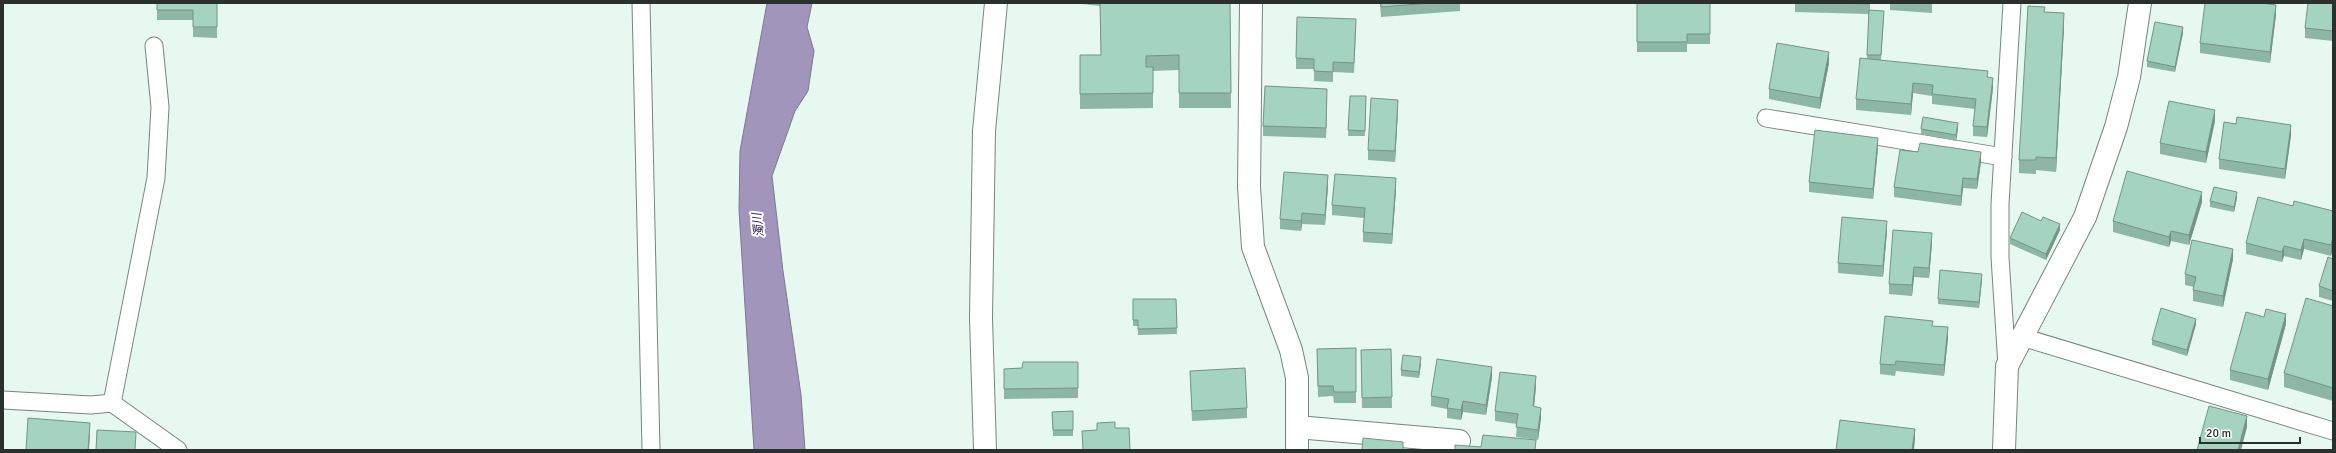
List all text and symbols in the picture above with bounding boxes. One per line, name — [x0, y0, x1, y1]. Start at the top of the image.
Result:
water label: 濁川 — [749, 210, 767, 238]
scale bar — [2200, 419, 2300, 445]
text: 20 m — [2206, 426, 2231, 441]

